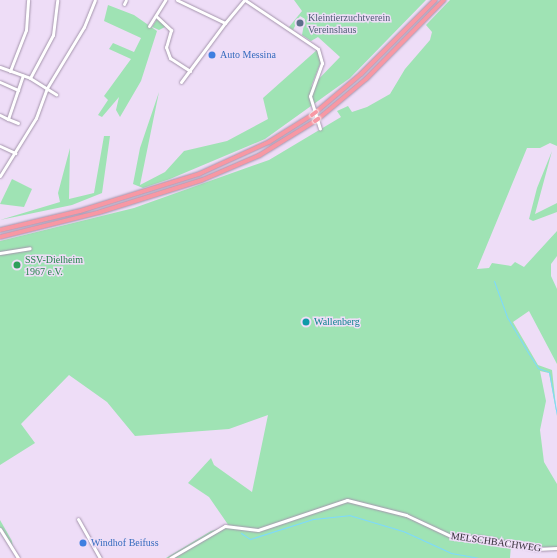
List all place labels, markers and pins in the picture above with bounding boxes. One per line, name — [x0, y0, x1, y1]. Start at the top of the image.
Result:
place label: Kleintierzuchtverein Vereinshaus — [308, 11, 390, 34]
marker: Kleintierzuchtverein Vereinshaus — [295, 18, 305, 28]
place label: Auto Messina — [220, 49, 276, 61]
marker: Auto Messina — [207, 50, 217, 60]
place label: SSV-Dielheim 1967 e.V. — [25, 253, 83, 276]
marker: SSV-Dielheim 1967 e.V. — [12, 260, 22, 270]
place label: Wallenberg — [314, 316, 360, 328]
marker: Wallenberg — [301, 317, 311, 327]
place label: Windhof Beifuss — [91, 537, 159, 549]
marker: Windhof Beifuss — [78, 538, 88, 548]

